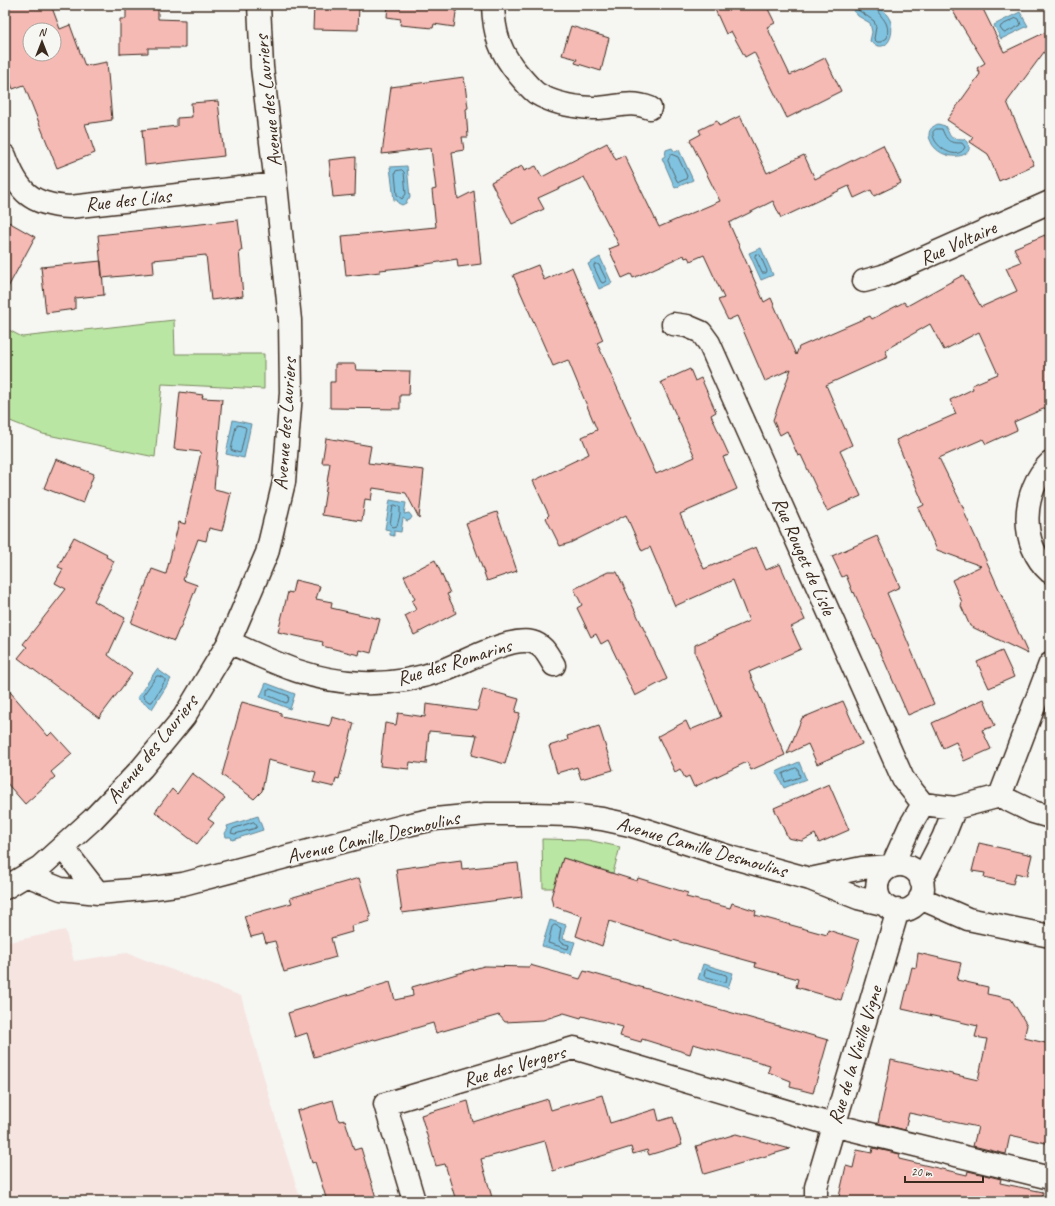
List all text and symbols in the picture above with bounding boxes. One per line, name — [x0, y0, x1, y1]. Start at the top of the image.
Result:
north arrow — [22, 22, 62, 62]
text: N — [39, 25, 48, 39]
street label: Avenue des Lauriers — [248, 32, 287, 168]
street label: Rue des Lilas — [84, 183, 174, 217]
street label: Rue Voltaire — [916, 214, 1002, 271]
street label: Avenue des Lauriers — [268, 355, 302, 491]
street label: Rue Rouget de Lisle — [767, 493, 842, 620]
street label: Rue des Romarins — [394, 632, 516, 691]
street label: Avenue des Lauriers — [101, 688, 205, 808]
street label: Avenue Camille Desmoulins — [285, 805, 464, 869]
street label: Avenue Camille Desmoulins — [614, 811, 792, 884]
street label: Rue de la Vieille Vigne — [822, 982, 888, 1127]
street label: Rue des Vergers — [460, 1039, 570, 1093]
scale bar — [905, 1158, 983, 1184]
text: 20 m — [911, 1164, 933, 1180]

